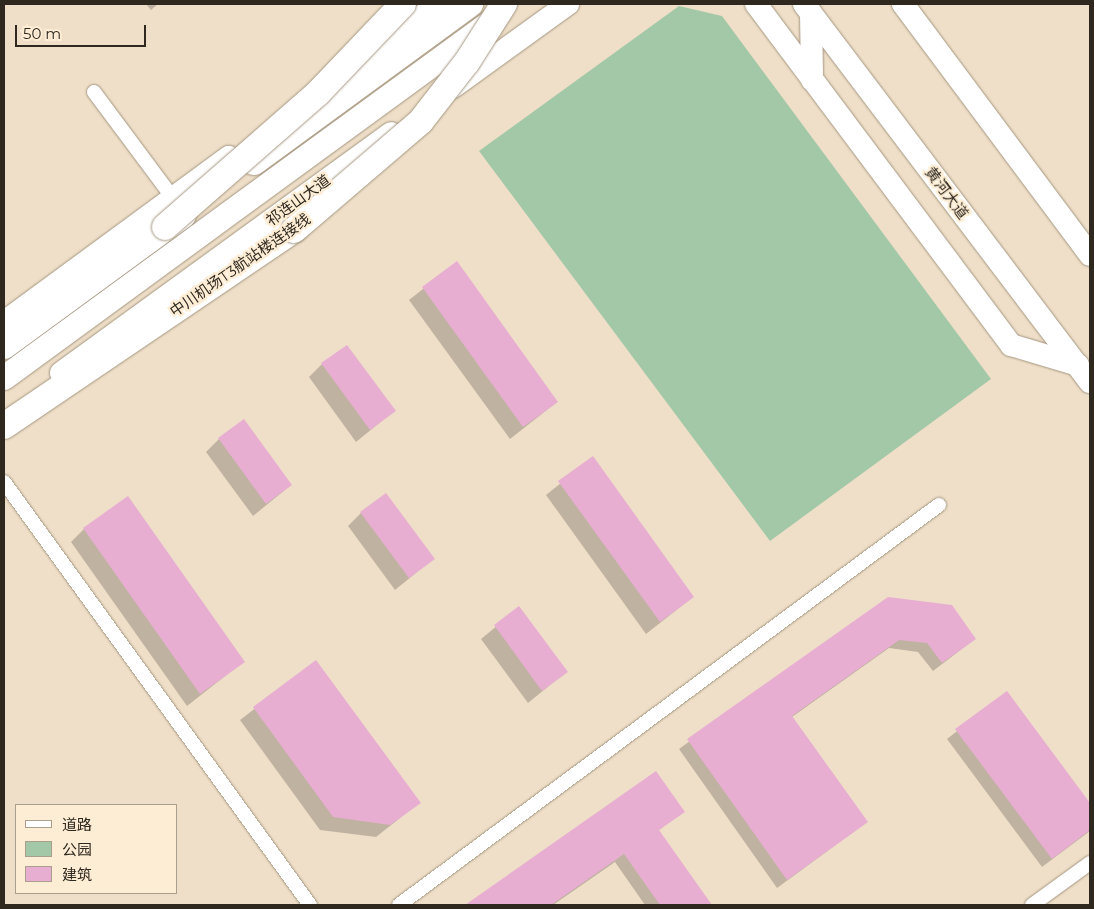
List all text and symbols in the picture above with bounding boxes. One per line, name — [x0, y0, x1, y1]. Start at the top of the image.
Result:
scale bar — [18, 15, 149, 47]
text: 50 m — [23, 24, 61, 43]
street label: 黄河大道 — [922, 164, 972, 222]
street label: 祁连山大道 — [262, 171, 334, 229]
street label: 中川机场T3航站楼连接线 — [166, 210, 314, 320]
legend — [15, 804, 178, 894]
text: 道路 — [62, 815, 92, 834]
text: 公园 — [62, 840, 92, 859]
text: 建筑 — [62, 865, 92, 884]

